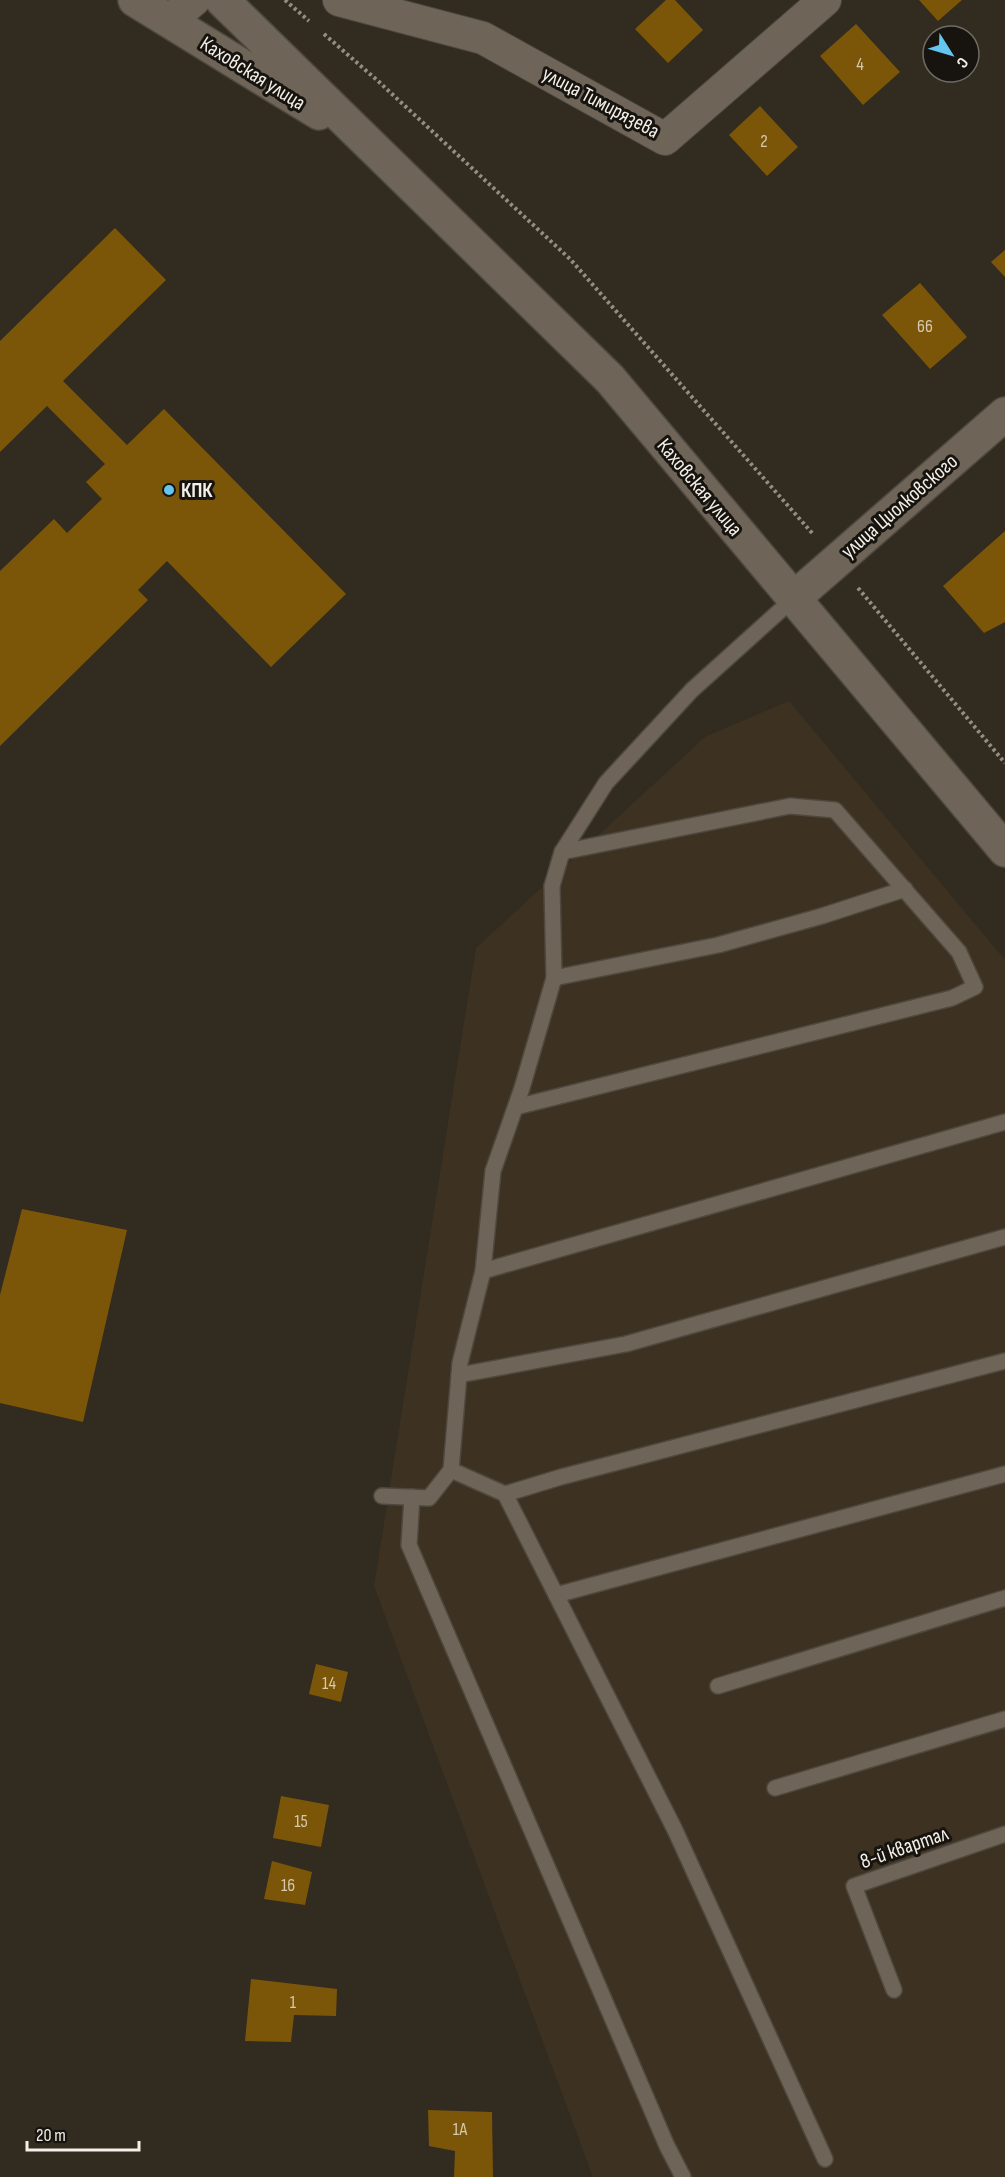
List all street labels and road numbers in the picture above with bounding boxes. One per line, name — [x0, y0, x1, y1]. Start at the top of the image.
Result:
street label: Каховская улица — [196, 31, 310, 116]
street label: улица Тимирязева — [538, 61, 664, 144]
street label: Каховская улица — [652, 434, 748, 541]
street label: улица Циолковского — [836, 449, 963, 564]
street label: 8-й квартал — [857, 1821, 952, 1874]

